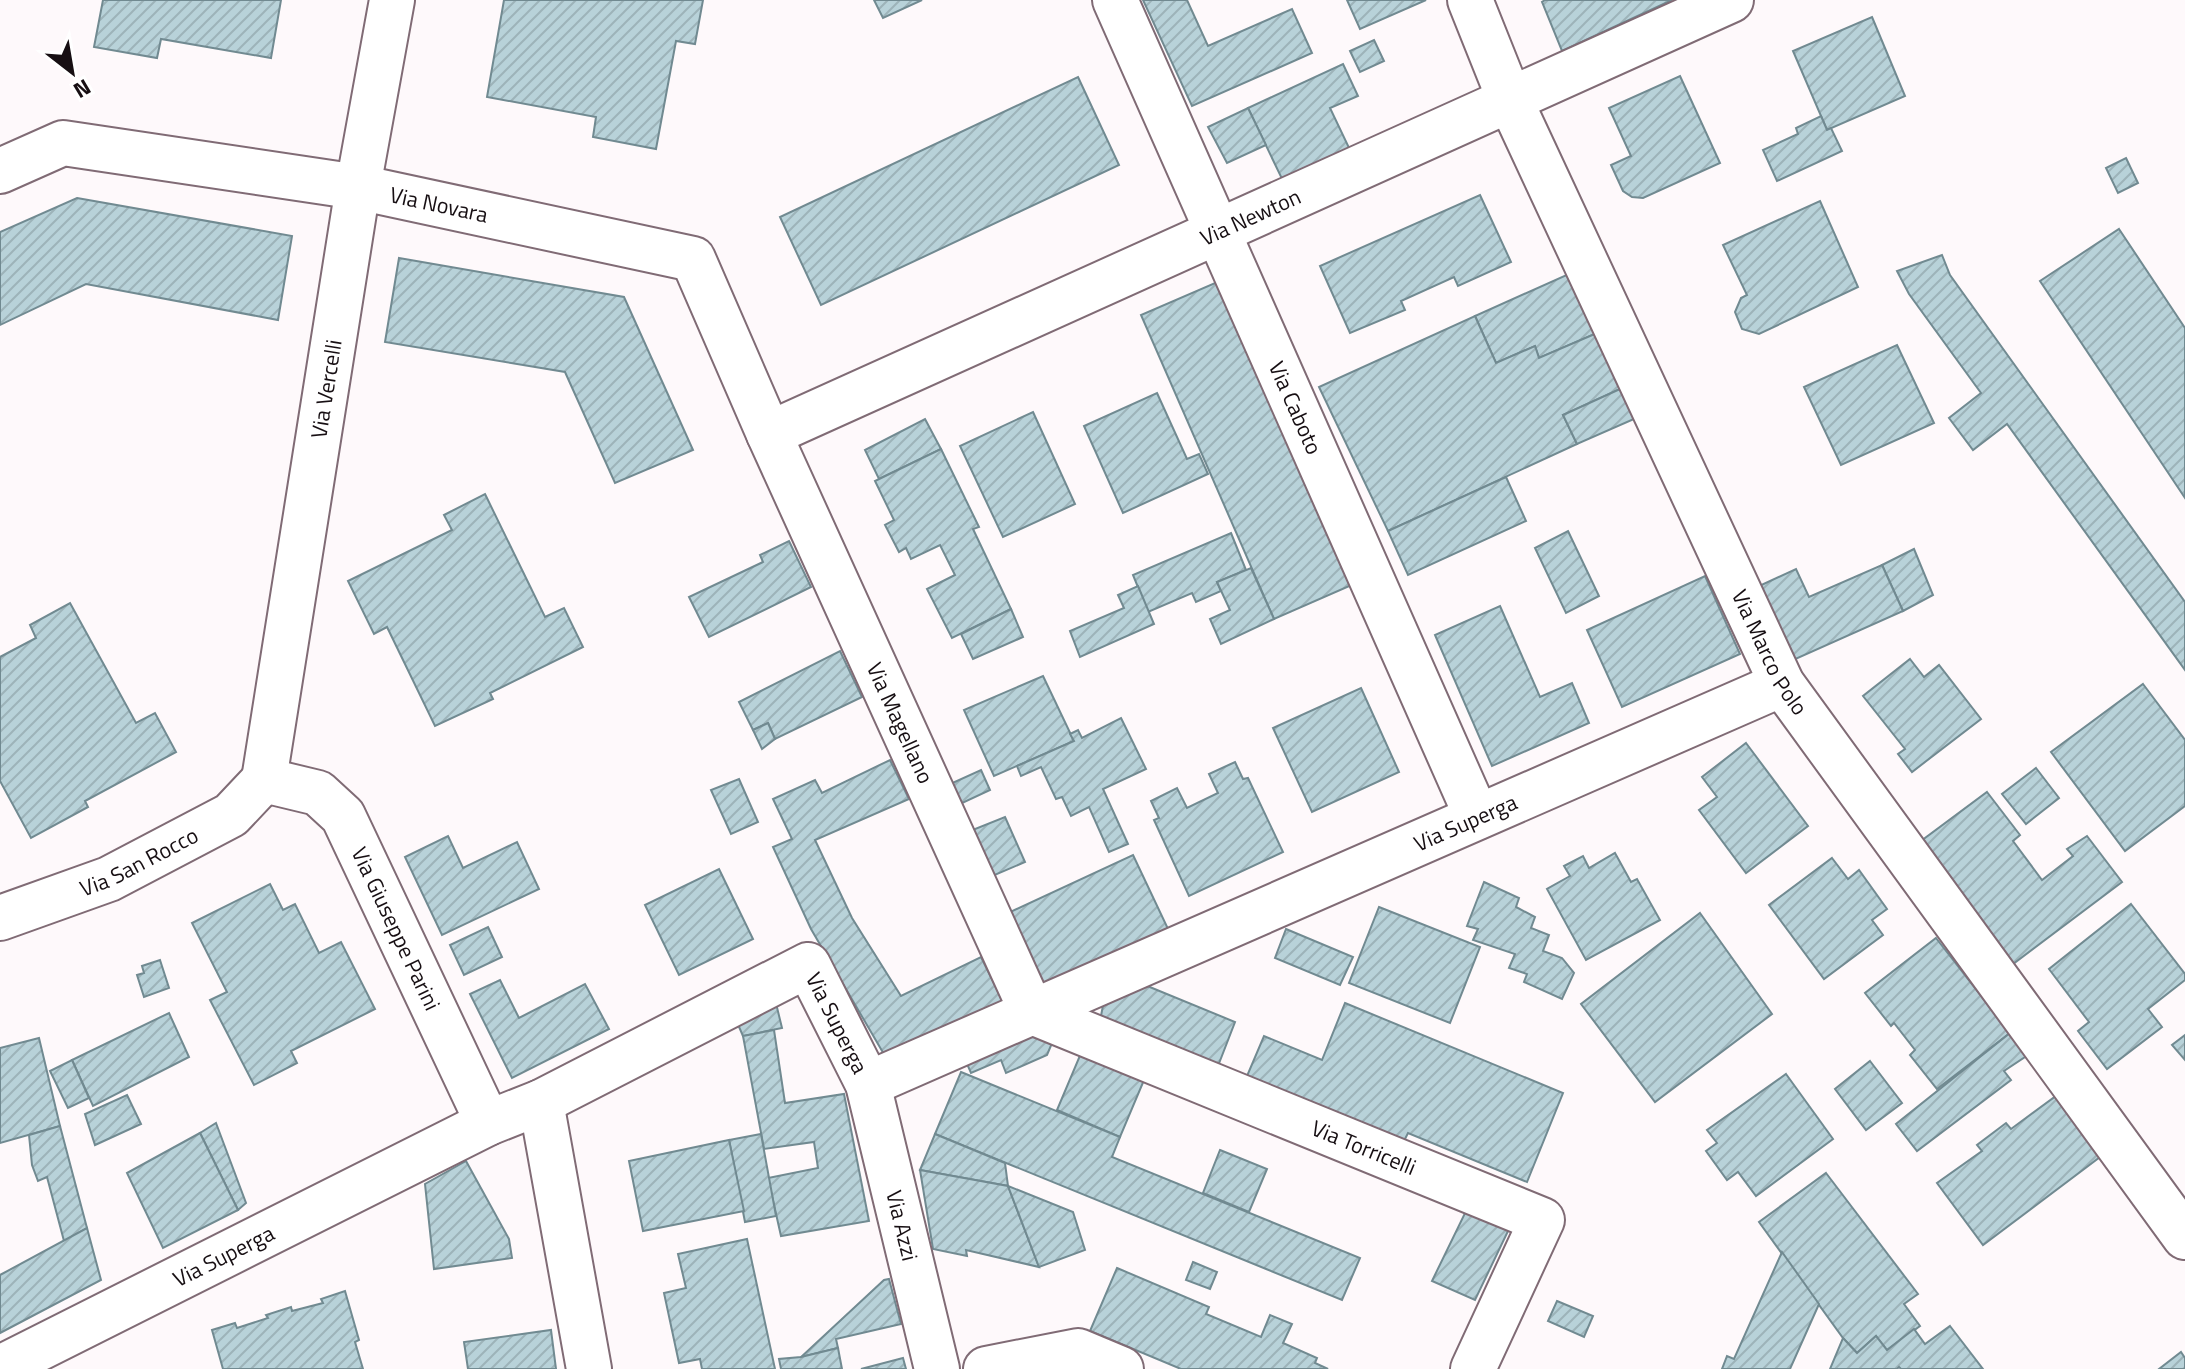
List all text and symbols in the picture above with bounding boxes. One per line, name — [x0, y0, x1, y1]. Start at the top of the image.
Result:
north arrow — [32, 32, 112, 112]
text: N — [67, 71, 98, 108]
street label: Via Novara — [387, 177, 491, 232]
street label: Via Newton — [1194, 179, 1306, 254]
street label: Via Vercelli — [301, 337, 351, 441]
street label: Via Caboto — [1260, 356, 1331, 460]
street label: Via Marco Polo — [1723, 584, 1816, 722]
street label: Via Magellano — [858, 657, 943, 789]
street label: Via Superga — [1408, 785, 1522, 860]
street label: Via San Rocco — [75, 818, 204, 905]
street label: Via Giuseppe Parini — [343, 841, 449, 1016]
street label: Via Superga — [797, 966, 877, 1080]
street label: Via Torricelli — [1306, 1111, 1421, 1184]
street label: Via Azzi — [877, 1187, 927, 1264]
street label: Via Superga — [167, 1216, 280, 1296]

